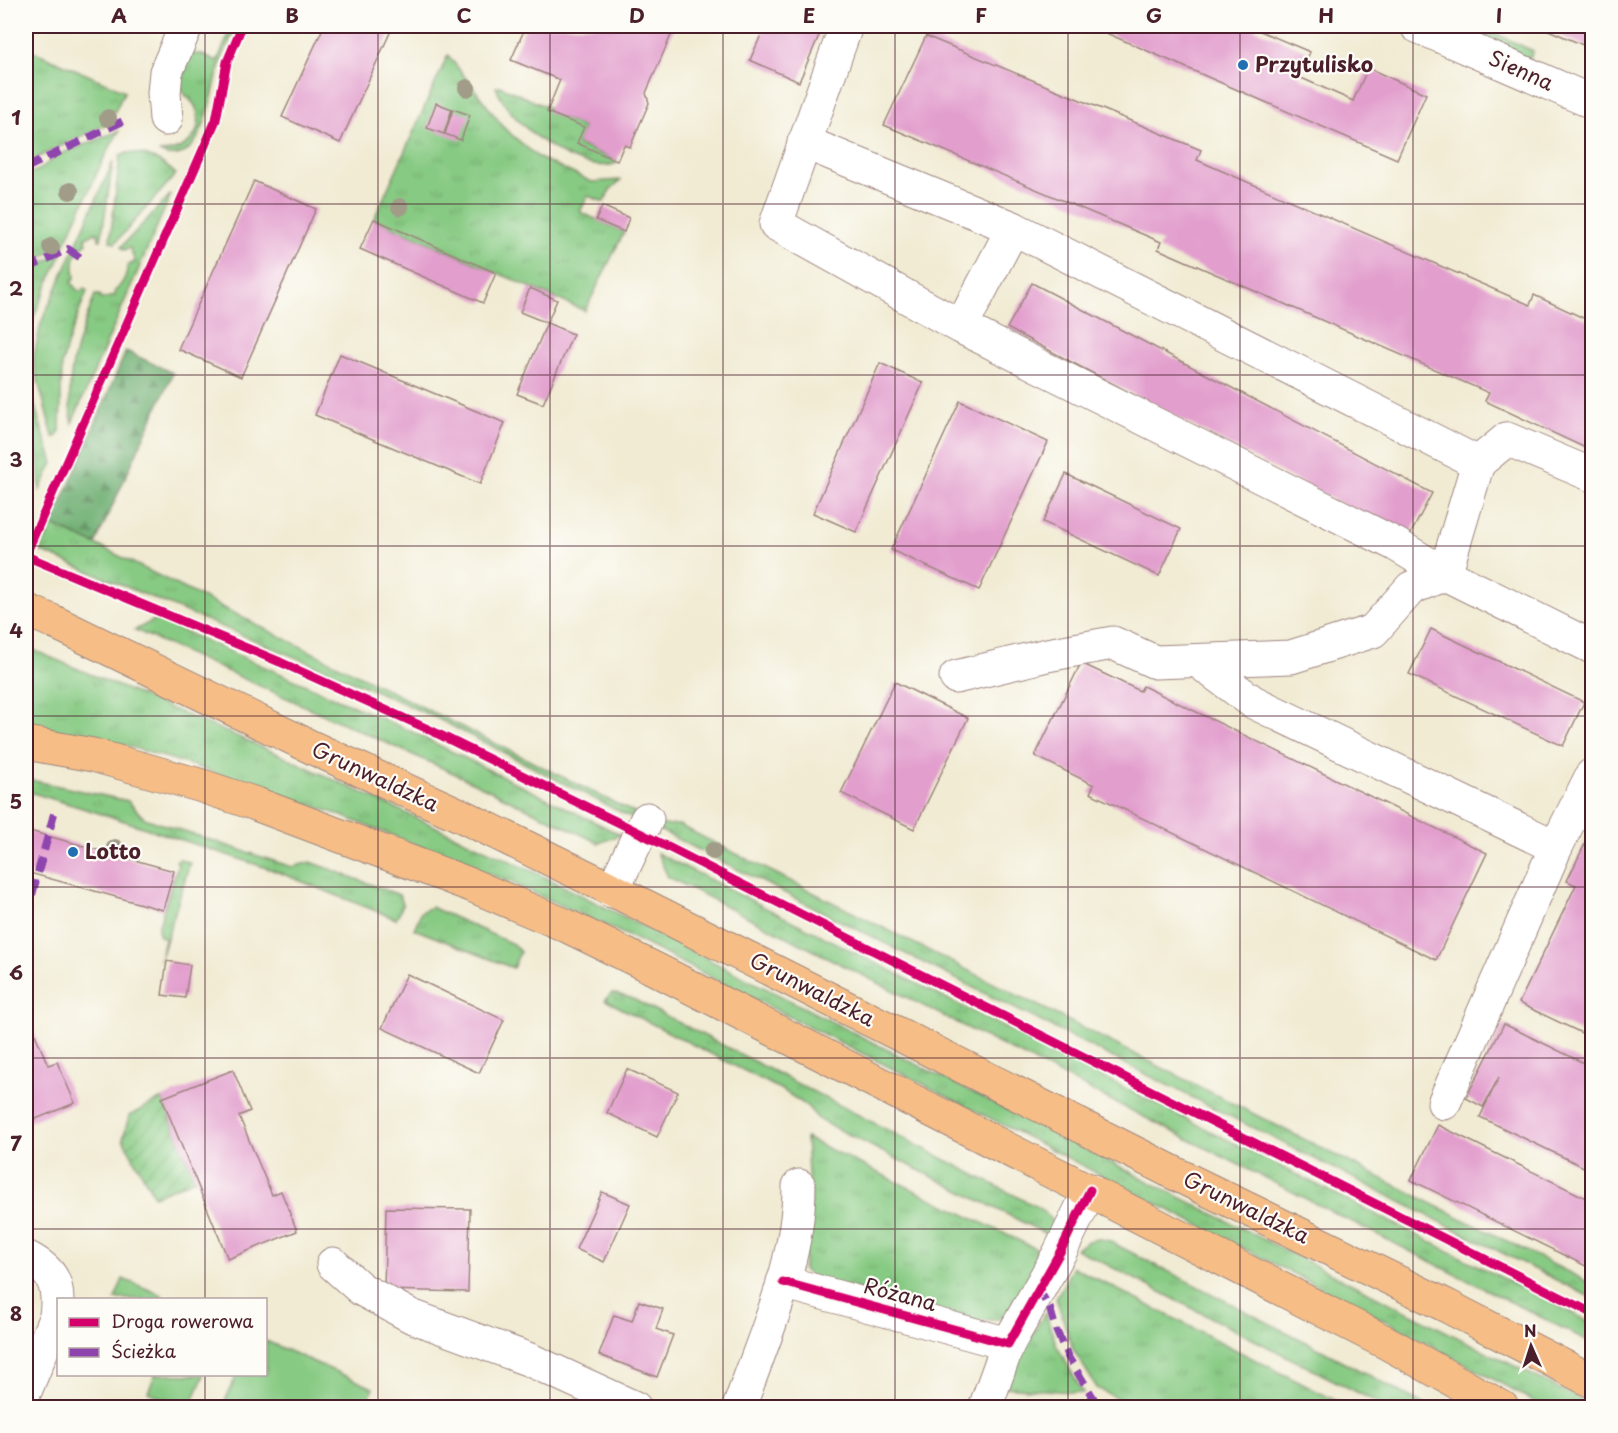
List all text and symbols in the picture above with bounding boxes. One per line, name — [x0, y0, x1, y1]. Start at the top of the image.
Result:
text: A — [111, 0, 127, 30]
text: B — [285, 0, 299, 30]
text: C — [456, 0, 472, 30]
text: D — [629, 0, 645, 30]
text: E — [803, 0, 815, 30]
text: F — [975, 0, 987, 30]
text: G — [1146, 0, 1162, 30]
text: H — [1318, 0, 1334, 30]
text: I — [1496, 0, 1502, 30]
street label: Sienna — [1484, 41, 1559, 98]
place label: Przytulisko — [1255, 47, 1373, 79]
marker: Przytulisko — [1236, 58, 1250, 72]
text: 1 — [11, 102, 21, 132]
text: 2 — [9, 273, 23, 303]
text: 3 — [9, 444, 23, 474]
text: 4 — [9, 615, 23, 645]
street label: Grunwaldzka — [307, 732, 445, 819]
text: 5 — [10, 786, 22, 816]
place label: Lotto — [85, 834, 141, 866]
marker: Lotto — [66, 845, 80, 859]
street label: Grunwaldzka — [745, 943, 881, 1034]
text: 6 — [9, 957, 23, 987]
text: 7 — [10, 1128, 22, 1158]
street label: Grunwaldzka — [1178, 1162, 1315, 1251]
street label: Różana — [860, 1268, 941, 1318]
text: 8 — [10, 1298, 22, 1328]
legend — [57, 1298, 267, 1376]
text: Droga rowerowa — [111, 1307, 254, 1334]
north arrow — [1501, 1316, 1561, 1376]
text: N — [1523, 1318, 1537, 1342]
text: Ścieżka — [111, 1337, 177, 1364]

